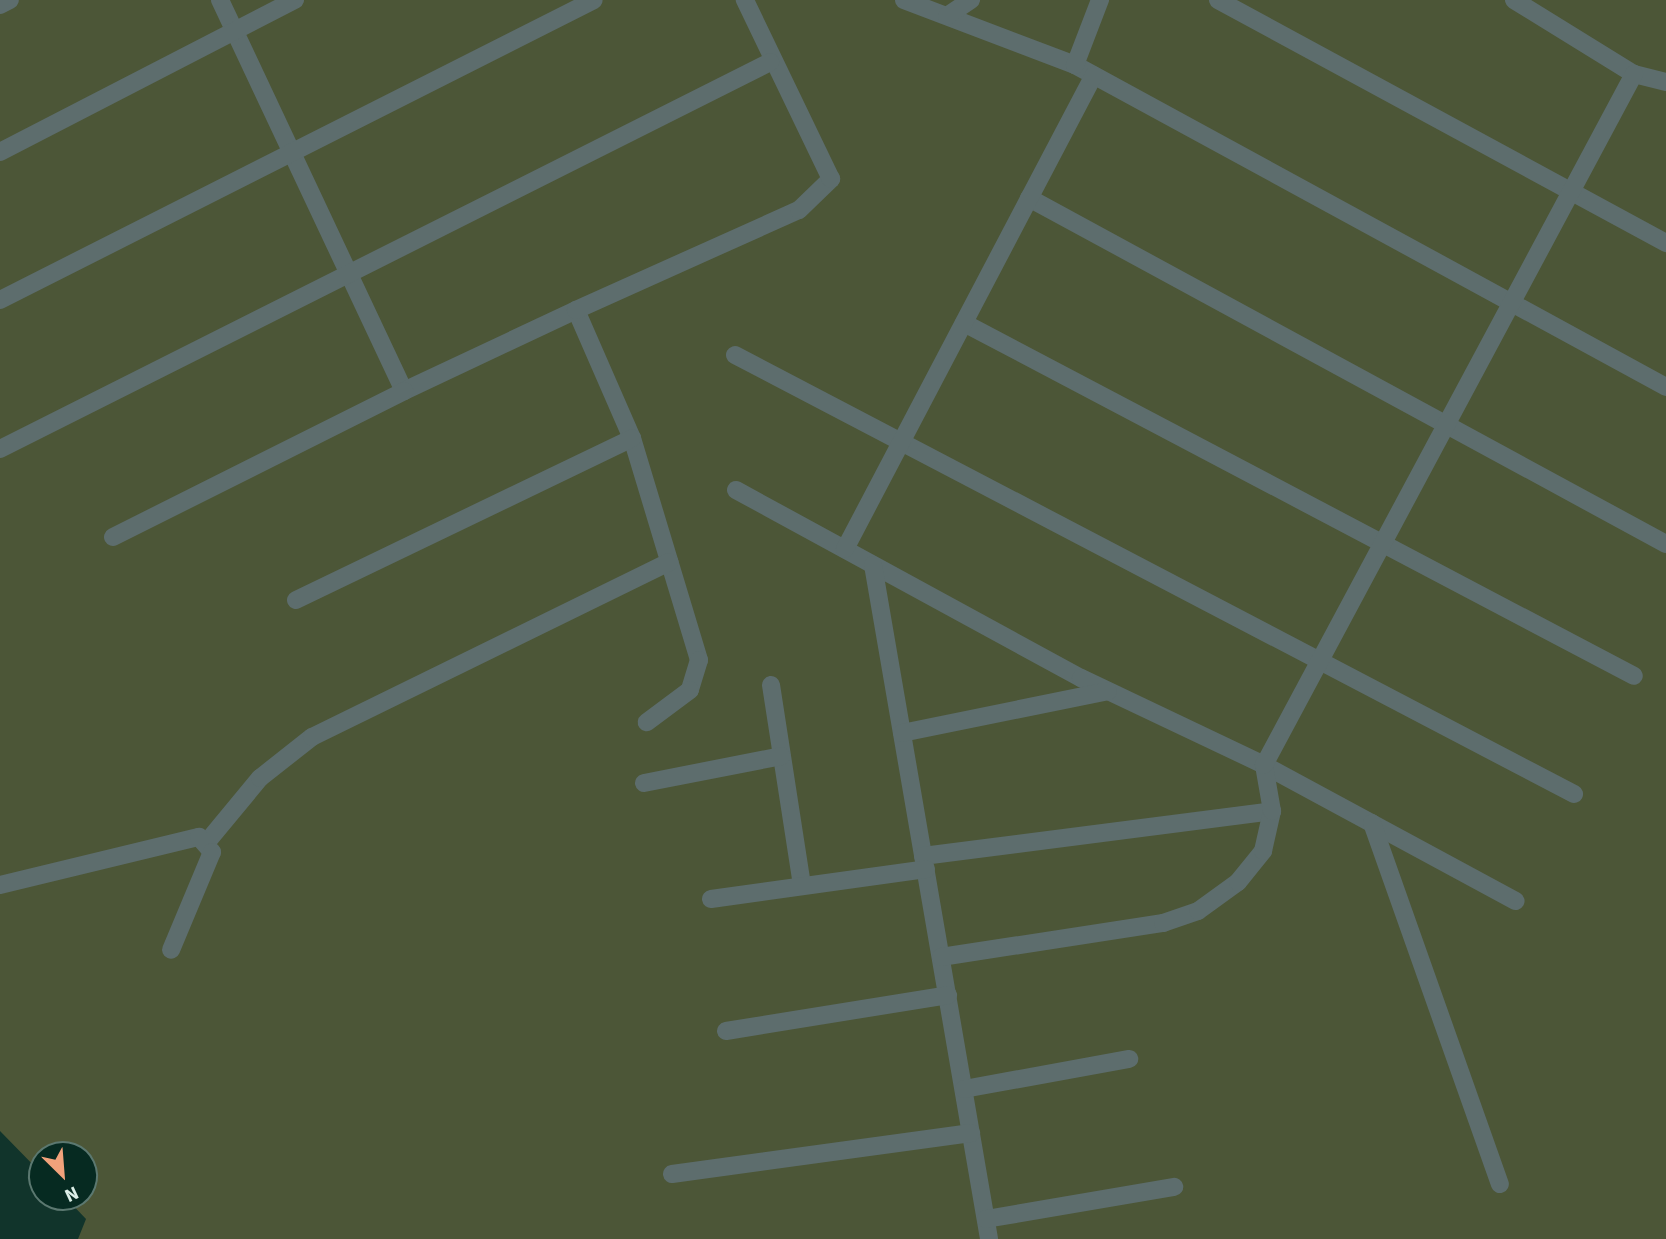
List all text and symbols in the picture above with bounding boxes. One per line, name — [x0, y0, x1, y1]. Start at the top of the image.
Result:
north arrow — [28, 1141, 98, 1211]
text: N — [60, 1179, 83, 1209]

